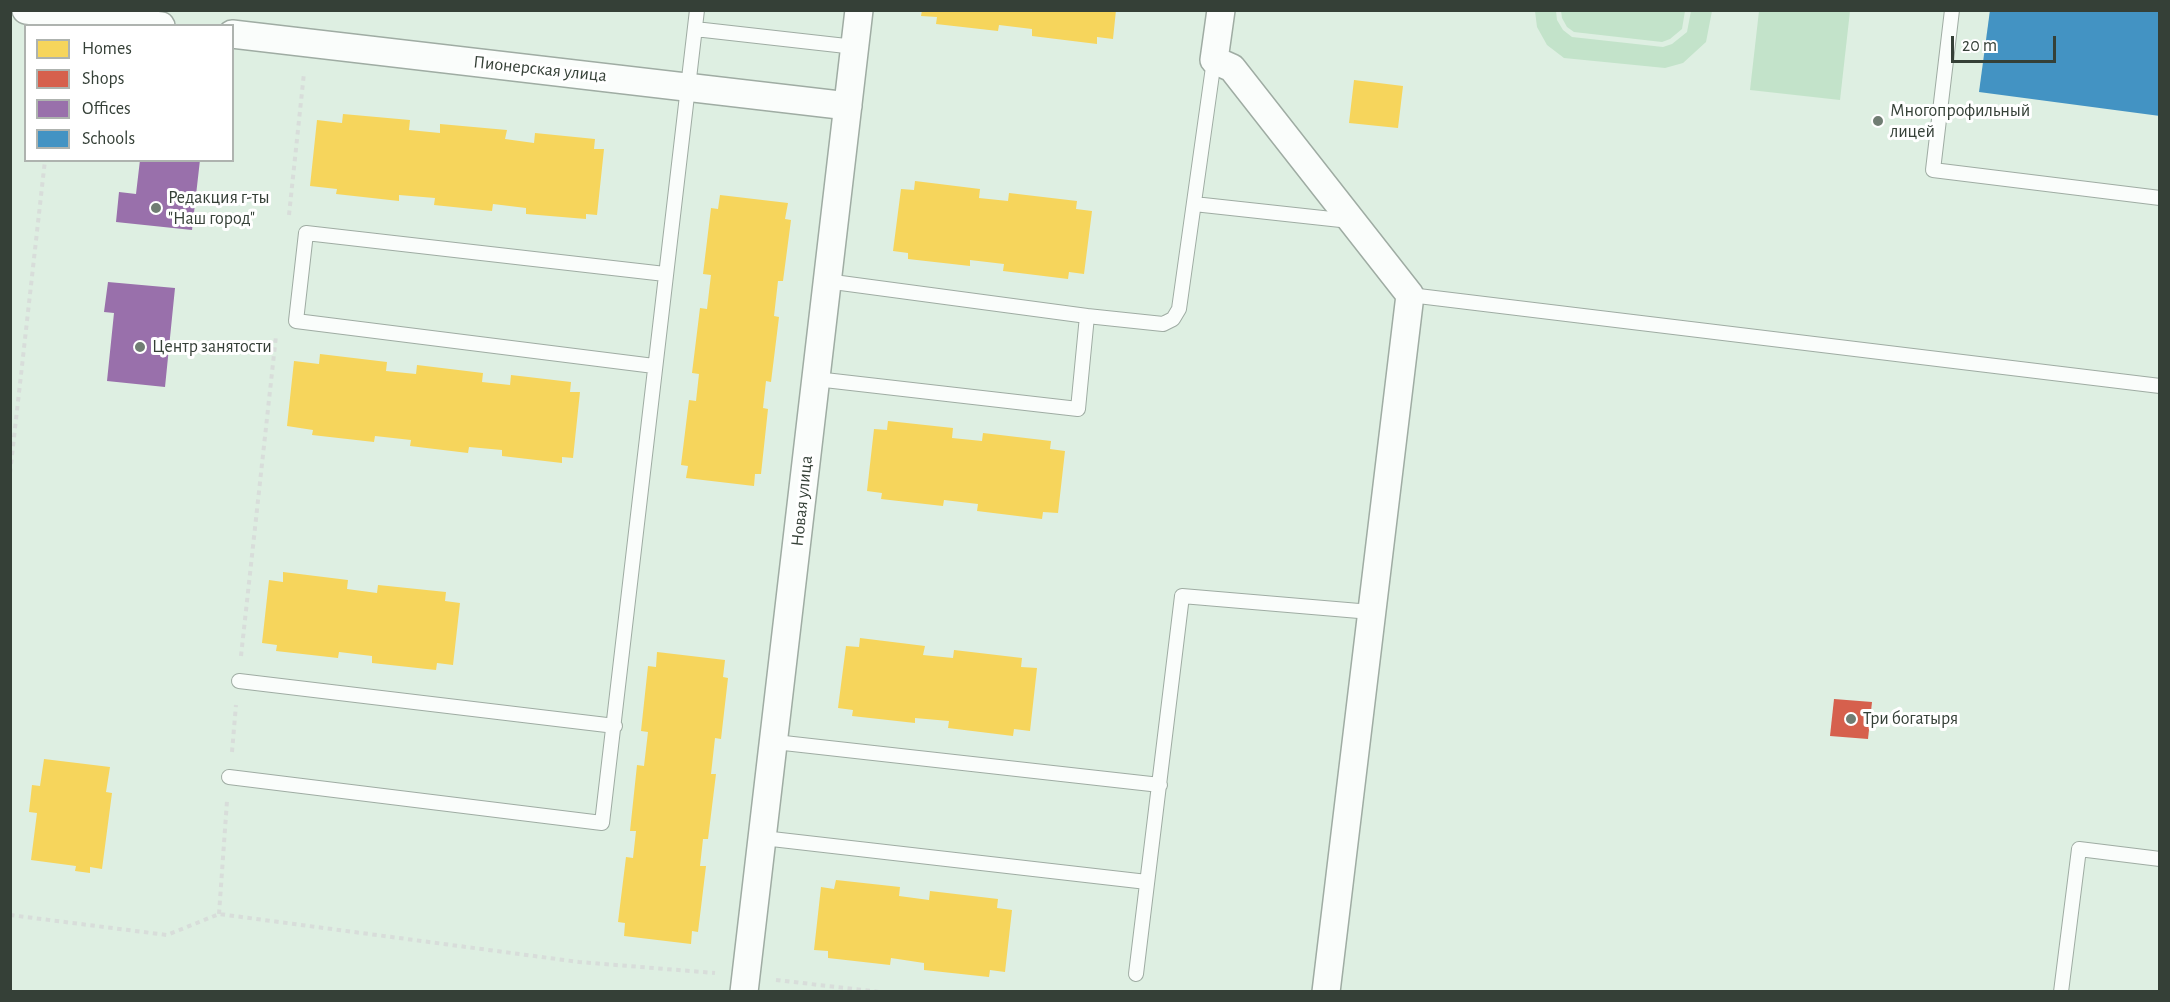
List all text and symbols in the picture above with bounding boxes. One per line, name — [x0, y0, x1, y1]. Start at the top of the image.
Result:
legend — [24, 24, 234, 162]
scale bar — [1954, 24, 2059, 62]
text: 20 m — [1962, 37, 1997, 55]
text: Homes — [82, 40, 132, 58]
street label: Пионерская улица — [472, 51, 608, 87]
text: Shops — [82, 70, 124, 88]
text: Offices — [82, 100, 131, 118]
place label: Многопрофильный лицей — [1890, 100, 2030, 142]
marker: Многопрофильный лицей — [1871, 114, 1885, 128]
text: Schools — [82, 130, 135, 148]
place label: Редакция г-ты "Наш город" — [168, 187, 270, 230]
marker: Редакция г-ты "Наш город" — [149, 201, 163, 215]
place label: Центр занятости — [152, 336, 272, 358]
marker: Центр занятости — [133, 340, 147, 354]
street label: Новая улица — [786, 454, 818, 548]
place label: Три богатыря — [1863, 708, 1958, 730]
marker: Три богатыря — [1844, 712, 1858, 726]

